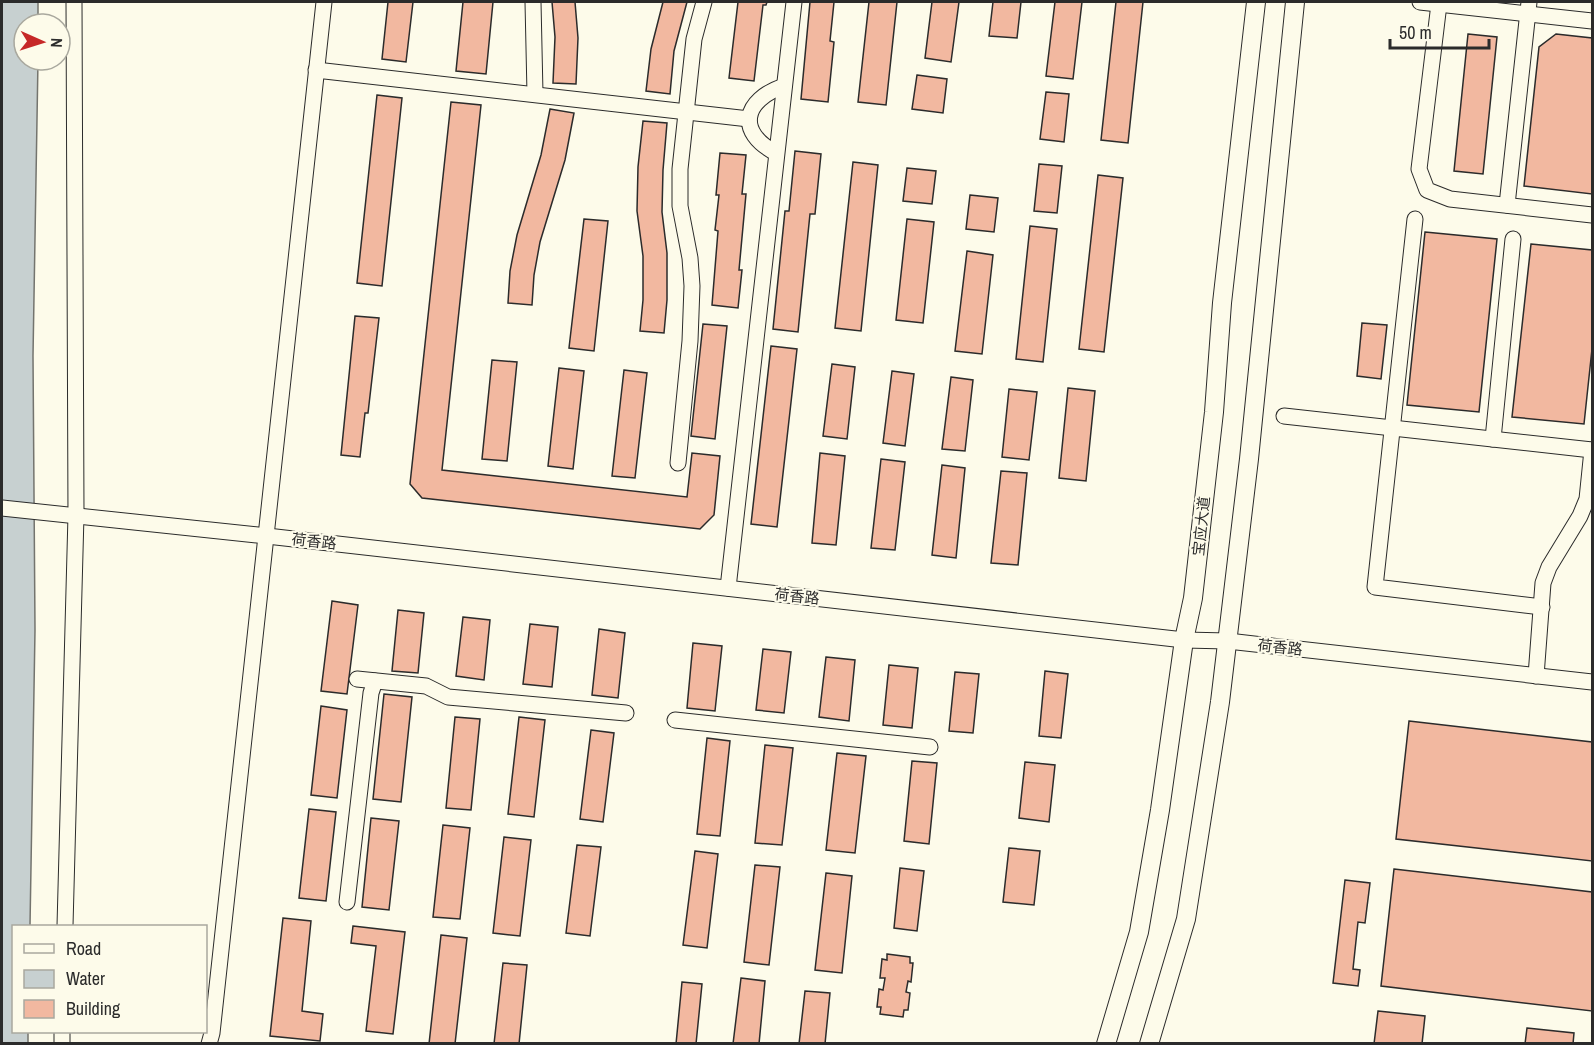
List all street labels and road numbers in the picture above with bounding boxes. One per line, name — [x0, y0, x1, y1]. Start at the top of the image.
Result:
street label: 宝应大道 — [1187, 495, 1215, 557]
street label: 荷香路 — [291, 528, 337, 554]
street label: 荷香路 — [774, 583, 820, 609]
street label: 荷香路 — [1257, 634, 1303, 660]

